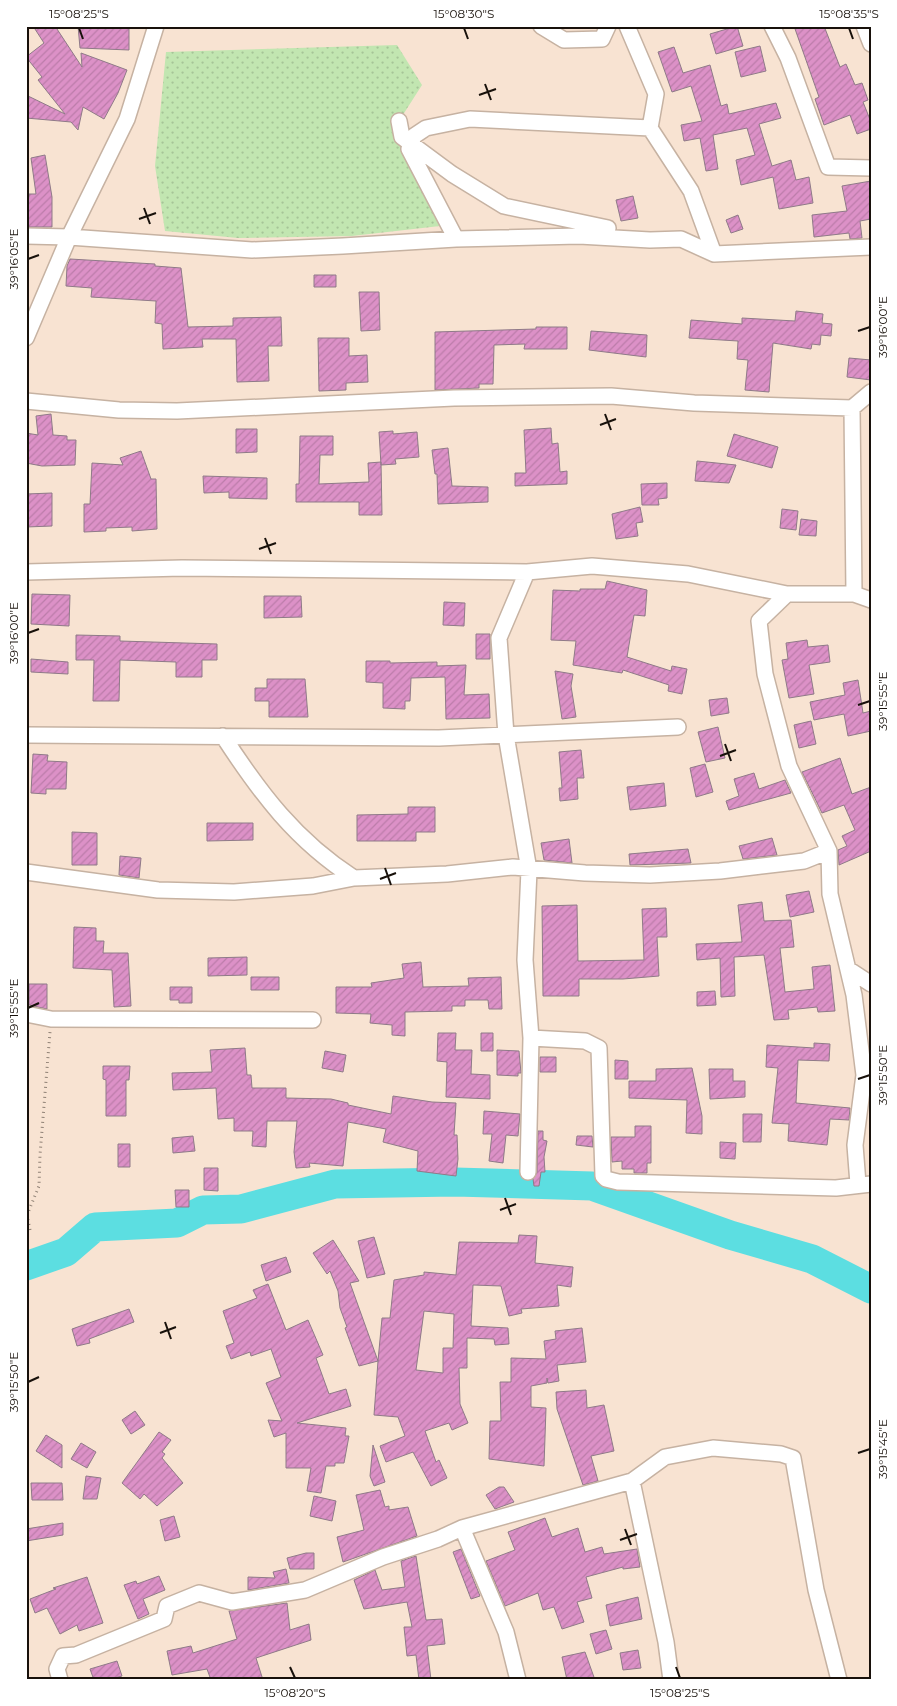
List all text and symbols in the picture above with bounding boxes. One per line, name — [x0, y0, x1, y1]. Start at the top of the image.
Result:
text: 15°08'25"S — [49, 6, 109, 21]
text: 15°08'30"S — [434, 6, 494, 21]
text: 15°08'35"S — [819, 6, 879, 21]
text: 39°16'05"E — [6, 229, 21, 289]
text: 39°16'00"E — [875, 296, 890, 358]
text: 39°16'00"E — [6, 602, 21, 664]
text: 39°15'55"E — [875, 671, 890, 731]
text: 39°15'55"E — [6, 978, 21, 1038]
text: 39°15'50"E — [875, 1045, 890, 1105]
text: 39°15'50"E — [6, 1352, 21, 1412]
text: 39°15'45"E — [875, 1419, 890, 1479]
text: 15°08'20"S — [264, 1685, 326, 1700]
text: 15°08'25"S — [650, 1685, 710, 1700]

